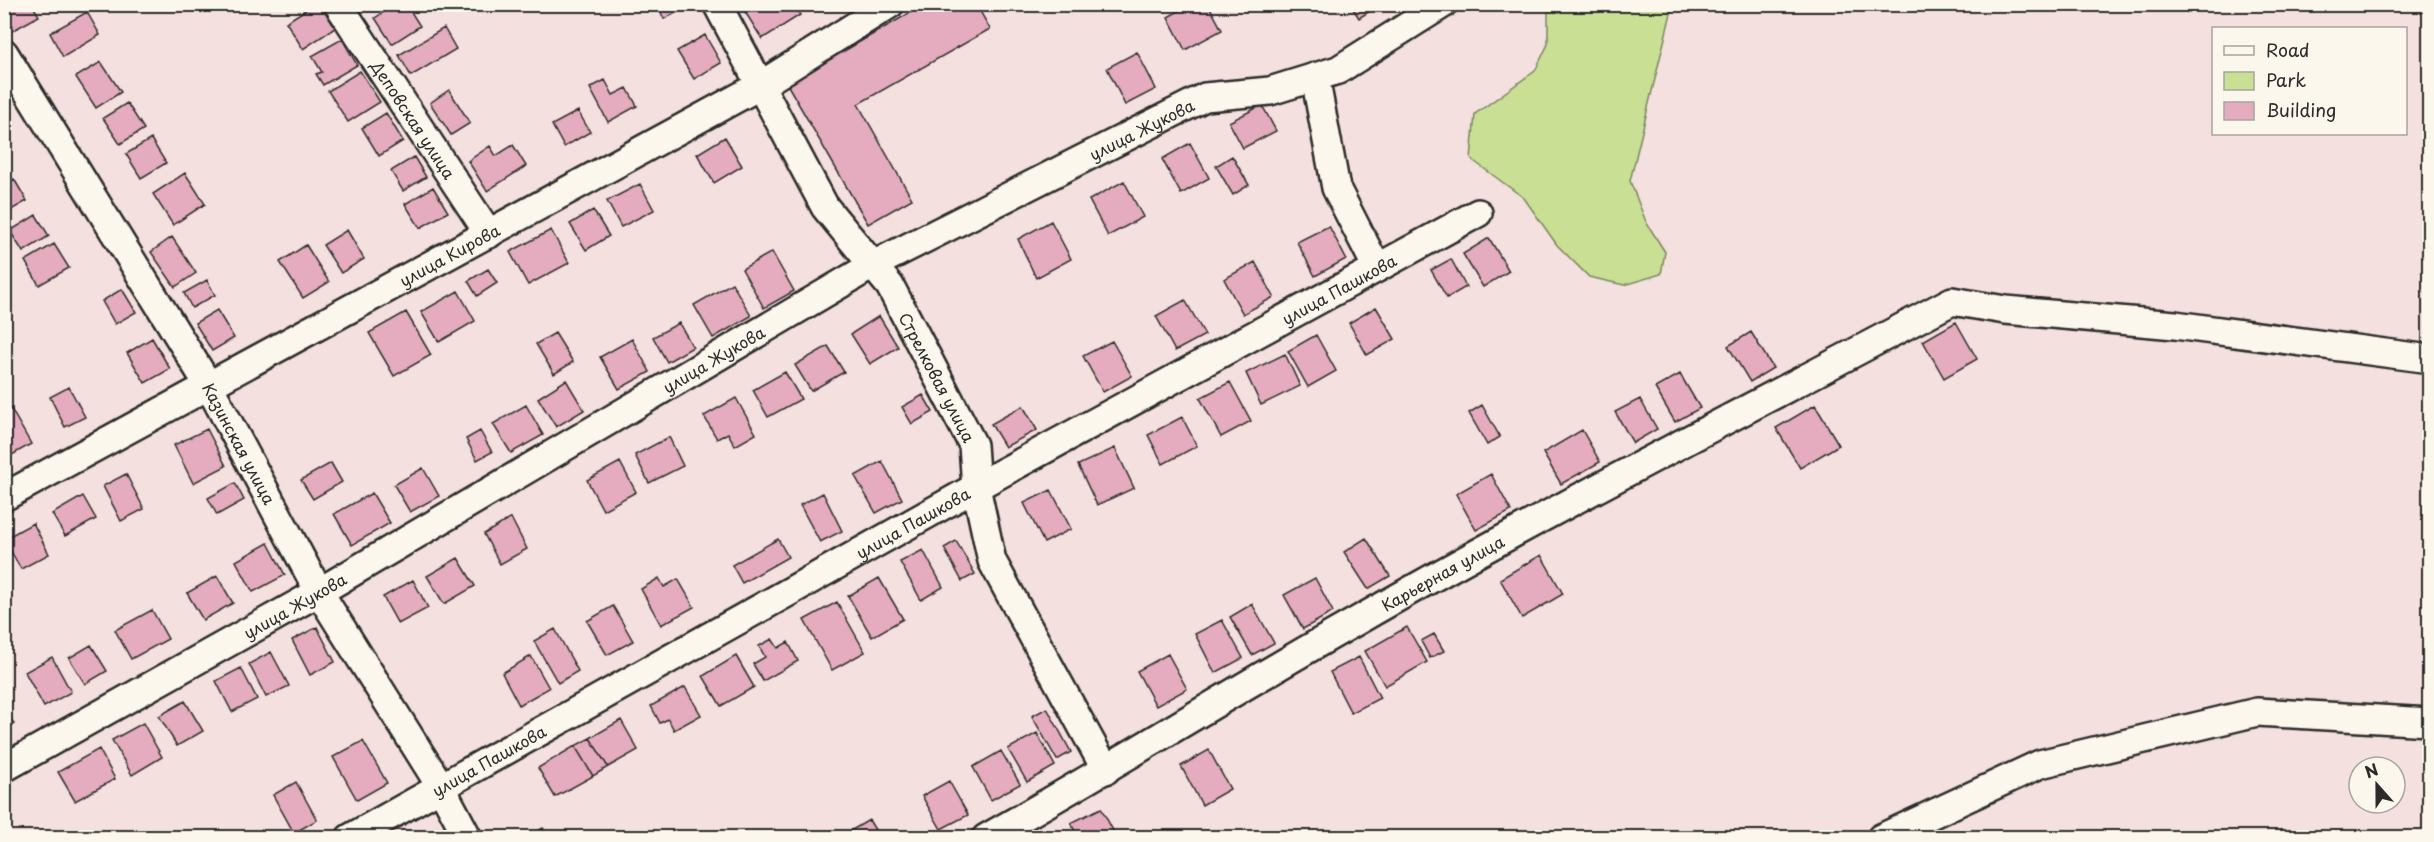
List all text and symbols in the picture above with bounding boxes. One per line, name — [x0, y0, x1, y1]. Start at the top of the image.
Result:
legend — [2212, 27, 2407, 135]
text: Road — [2266, 36, 2310, 63]
street label: Деповская улица — [365, 54, 462, 183]
text: Park — [2266, 66, 2306, 93]
street label: улица Жукова — [1085, 93, 1198, 166]
text: Building — [2266, 96, 2336, 123]
street label: улица Кирова — [395, 217, 504, 292]
street label: улица Пашкова — [1277, 248, 1401, 330]
street label: Стрелковая улица — [894, 308, 981, 446]
street label: улица Жукова — [658, 319, 769, 399]
street label: Казинская улица — [197, 378, 282, 509]
street label: улица Пашкова — [851, 481, 974, 564]
street label: Карьерная улица — [1377, 529, 1508, 617]
street label: улица Жукова — [239, 567, 351, 644]
street label: улица Пашкова — [427, 719, 550, 802]
north arrow — [2347, 755, 2407, 815]
text: N — [2361, 757, 2381, 784]

